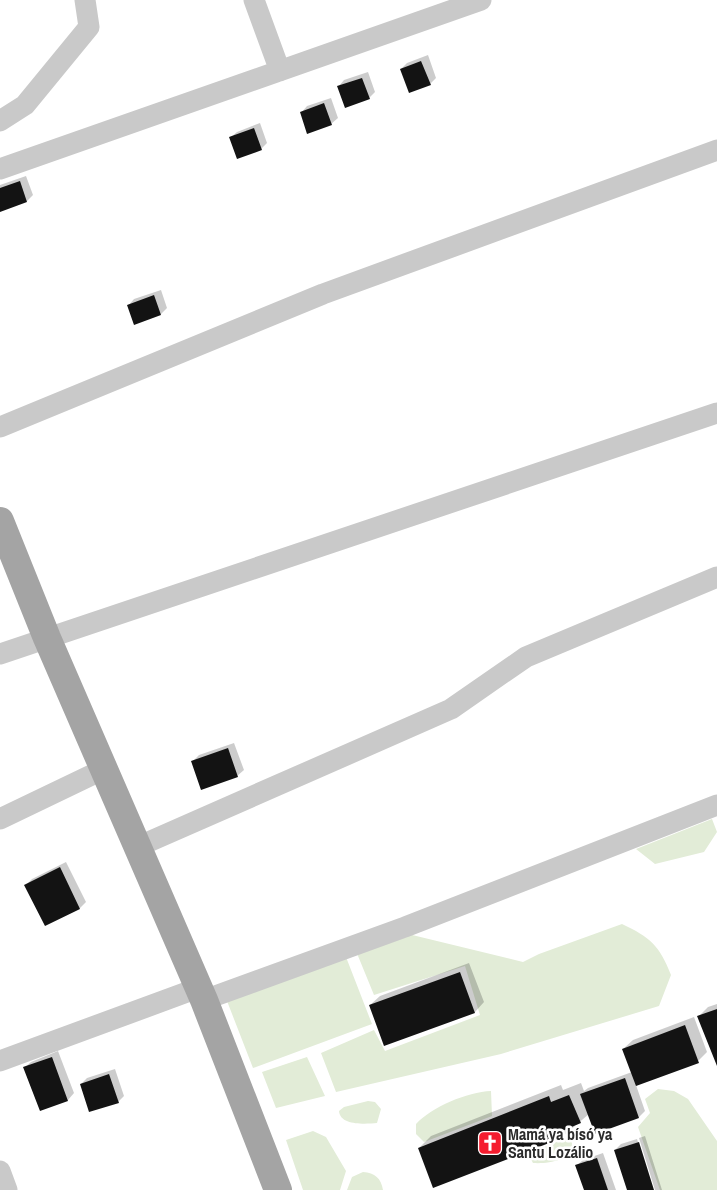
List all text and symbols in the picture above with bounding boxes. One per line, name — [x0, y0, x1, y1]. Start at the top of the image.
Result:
place label: Mamá ya bísó ya Santu Lozálio — [508, 1123, 613, 1163]
church icon: Mamá ya bísó ya Santu Lozálio — [477, 1130, 503, 1156]

